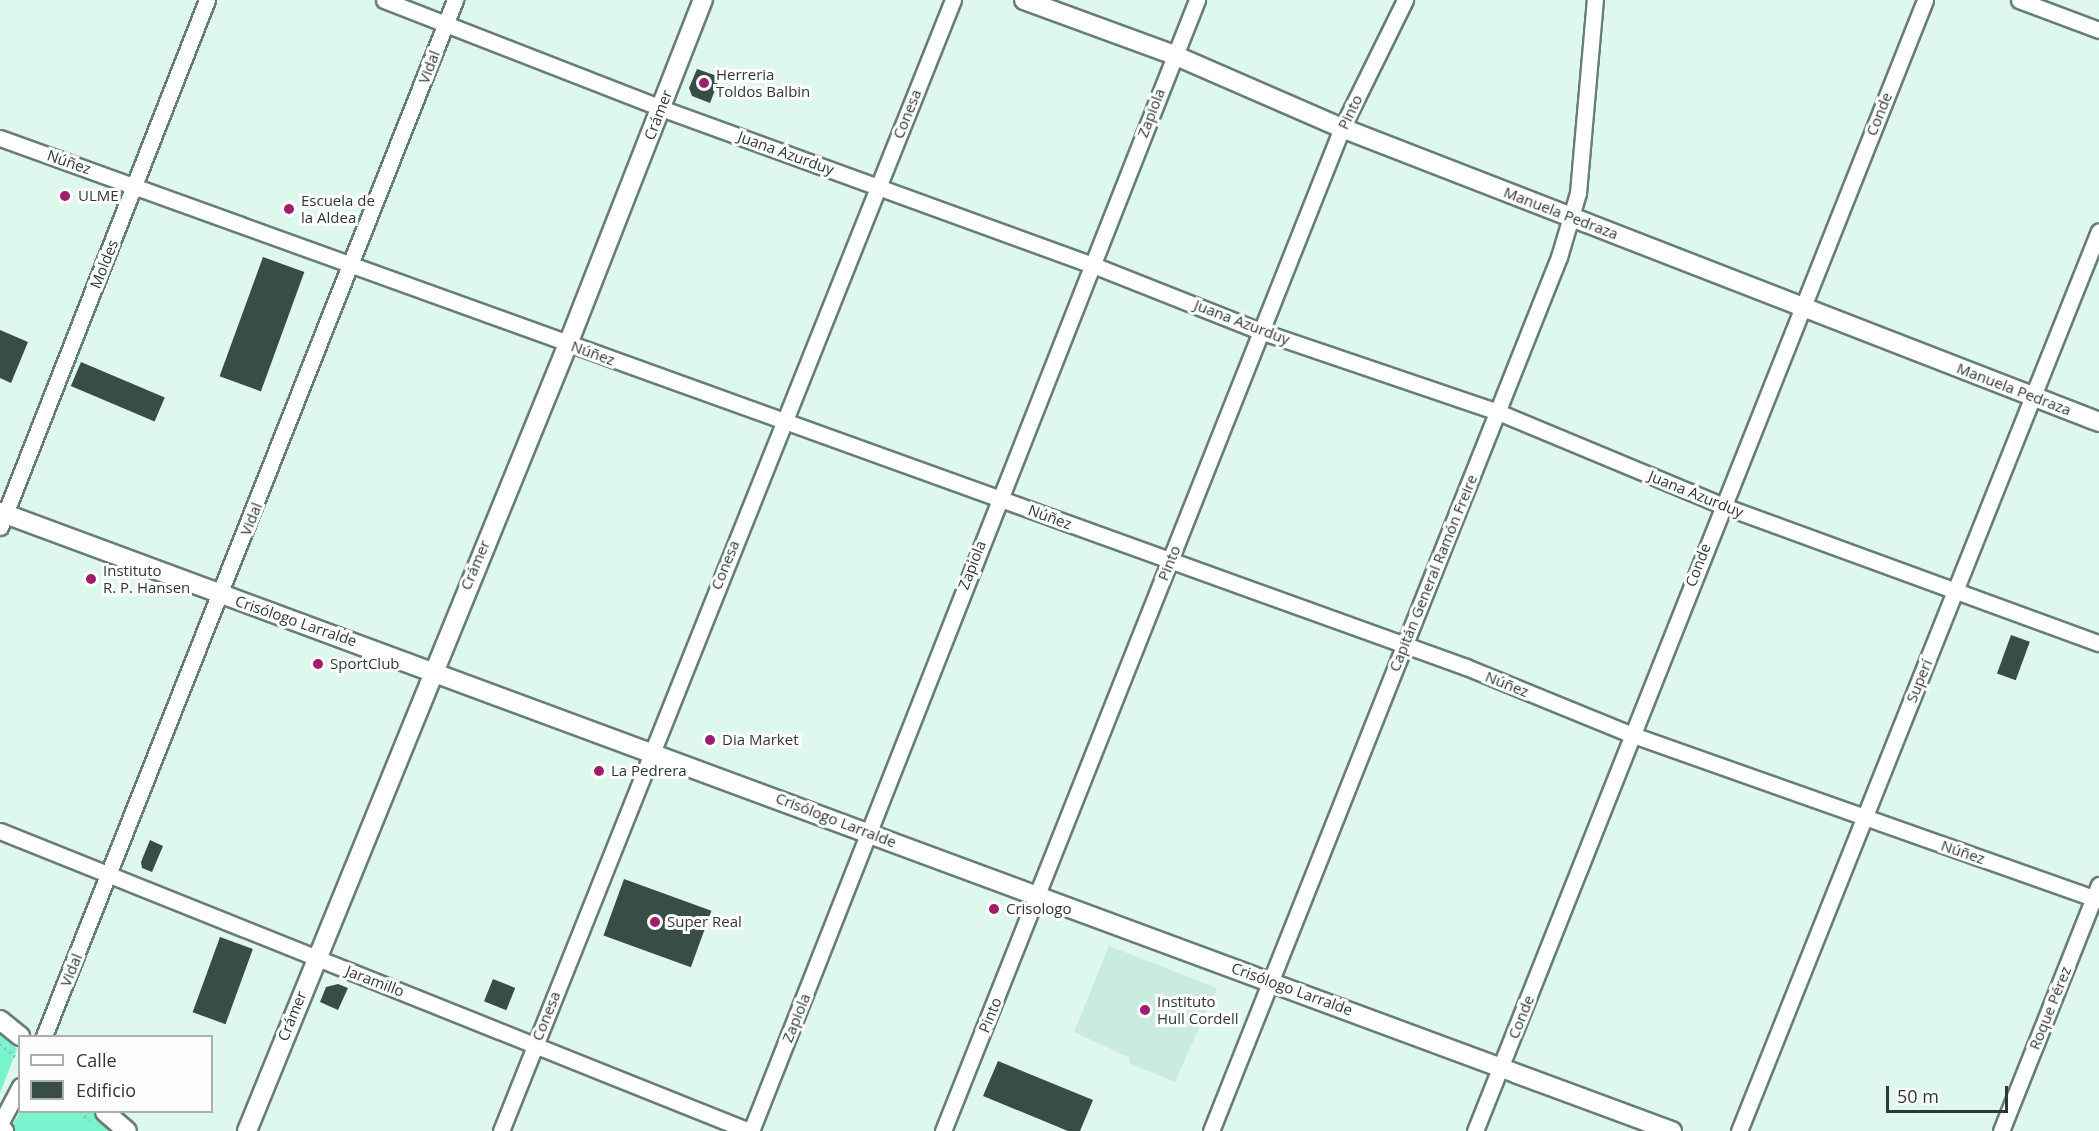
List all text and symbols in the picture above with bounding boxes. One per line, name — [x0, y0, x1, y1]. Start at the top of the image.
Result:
street label: Vidal — [415, 48, 443, 86]
place label: Herreria Toldos Balbin — [716, 65, 810, 100]
marker: Herreria Toldos Balbin — [697, 76, 711, 90]
street label: Zapiola — [1133, 86, 1169, 140]
street label: Crámer — [640, 87, 676, 143]
street label: Conesa — [889, 87, 925, 141]
street label: Conde — [1862, 90, 1896, 138]
street label: Pinto — [1334, 92, 1366, 132]
street label: Juana Azurduy — [736, 127, 836, 179]
street label: Núñez — [45, 146, 93, 178]
street label: Manuela Pedraza — [1501, 183, 1621, 243]
marker: ULME — [56, 187, 74, 205]
place label: ULME — [78, 187, 119, 205]
place label: Escuela de la Aldea — [301, 191, 375, 226]
marker: Escuela de la Aldea — [282, 202, 296, 216]
street label: Moldes — [86, 237, 122, 291]
street label: Juana Azurduy — [1192, 296, 1292, 348]
street label: Núñez — [569, 337, 617, 369]
street label: Manuela Pedraza — [1954, 359, 2074, 419]
street label: Juana Azurduy — [1646, 467, 1746, 521]
street label: Capitán General Ramón Freire — [1385, 472, 1481, 674]
street label: Vidal — [236, 500, 266, 538]
street label: Núñez — [1026, 501, 1074, 533]
street label: Crámer — [456, 537, 494, 593]
street label: Conesa — [707, 538, 743, 592]
street label: Zapiola — [954, 538, 990, 592]
street label: Conde — [1681, 541, 1715, 589]
street label: Pinto — [1154, 543, 1184, 583]
place label: Instituto R. P. Hansen — [103, 561, 190, 596]
marker: Instituto R. P. Hansen — [84, 572, 98, 586]
street label: Crisólogo Larralde — [233, 592, 359, 650]
place label: SportClub — [330, 655, 400, 673]
marker: SportClub — [311, 657, 325, 671]
street label: Superí — [1902, 657, 1936, 705]
street label: Núñez — [1483, 667, 1531, 701]
place label: Dia Market — [722, 731, 799, 749]
marker: Dia Market — [703, 733, 717, 747]
place label: La Pedrera — [611, 762, 687, 780]
marker: La Pedrera — [592, 764, 606, 778]
street label: Crisólogo Larralde — [773, 789, 899, 851]
street label: Núñez — [1939, 836, 1987, 868]
place label: Crisologo — [1006, 900, 1072, 918]
marker: Crisologo — [987, 902, 1001, 916]
place label: Super Real — [667, 913, 742, 931]
marker: Super Real — [648, 915, 662, 929]
street label: Vidal — [56, 951, 86, 989]
street label: Crisólogo Larralde — [1229, 959, 1355, 1019]
street label: Jaramillo — [343, 962, 407, 1000]
street label: Roque Pérez — [2025, 964, 2075, 1052]
street label: Crámer — [274, 988, 310, 1044]
street label: Conesa — [528, 989, 564, 1043]
street label: Zapiola — [778, 991, 814, 1045]
place label: Instituto Hull Cordell — [1157, 992, 1239, 1027]
street label: Conde — [1504, 993, 1538, 1041]
street label: Pinto — [975, 995, 1005, 1035]
marker: Instituto Hull Cordell — [1138, 1003, 1152, 1017]
legend — [18, 1035, 213, 1113]
text: Calle — [76, 1048, 117, 1072]
scale bar — [1889, 1074, 2010, 1112]
text: Edificio — [76, 1078, 136, 1102]
text: 50 m — [1897, 1084, 1939, 1108]

